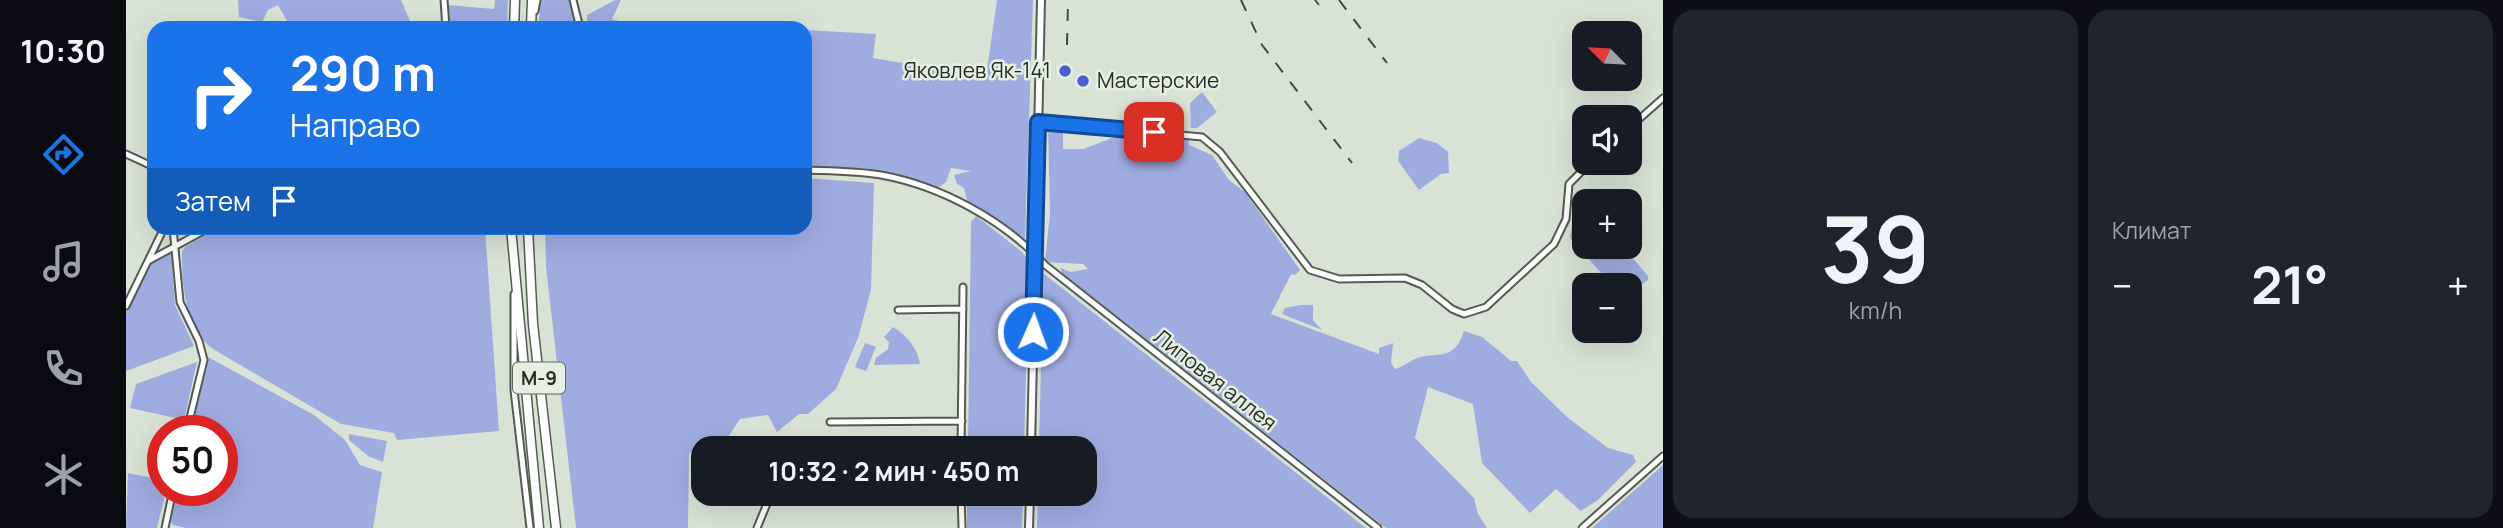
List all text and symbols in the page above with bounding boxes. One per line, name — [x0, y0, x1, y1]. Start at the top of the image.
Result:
north arrow — [1572, 21, 1642, 91]
map controls — [1572, 21, 1642, 343]
text: 10:30 — [20, 29, 106, 73]
text: 290 m — [290, 39, 436, 106]
icon: right — [175, 49, 266, 140]
place label: Яковлев Як-141 — [903, 56, 1051, 84]
marker: Яковлев Як-141 — [1057, 63, 1073, 79]
place label: Мастерские — [1097, 66, 1219, 94]
marker: Мастерские — [1075, 73, 1091, 89]
pin — [1124, 102, 1184, 162]
text: Направо — [290, 103, 421, 147]
button: sound — [1572, 105, 1642, 175]
icon: arrive — [1135, 113, 1173, 151]
icon: directions — [39, 130, 88, 179]
icon: arrive — [265, 182, 303, 220]
text: Затем — [175, 183, 251, 219]
text: 39 — [1821, 186, 1930, 310]
button: + — [1572, 189, 1642, 259]
text: Климат — [2112, 214, 2191, 246]
icon: music — [39, 237, 88, 286]
text: 21° — [2251, 249, 2328, 320]
text: − — [2112, 259, 2133, 311]
text: + — [2447, 259, 2469, 311]
button: − — [1572, 273, 1642, 343]
text: km/h — [1849, 294, 1902, 326]
position arrow — [996, 295, 1070, 369]
street label: Липовая аллея — [1148, 322, 1283, 436]
icon: phone — [39, 344, 88, 393]
road number: М-9 — [513, 362, 565, 394]
speed limit sign: 50 — [147, 415, 238, 506]
icon: climate — [39, 450, 88, 499]
text: 10:32 · 2 мин · 450 m — [769, 453, 1019, 489]

